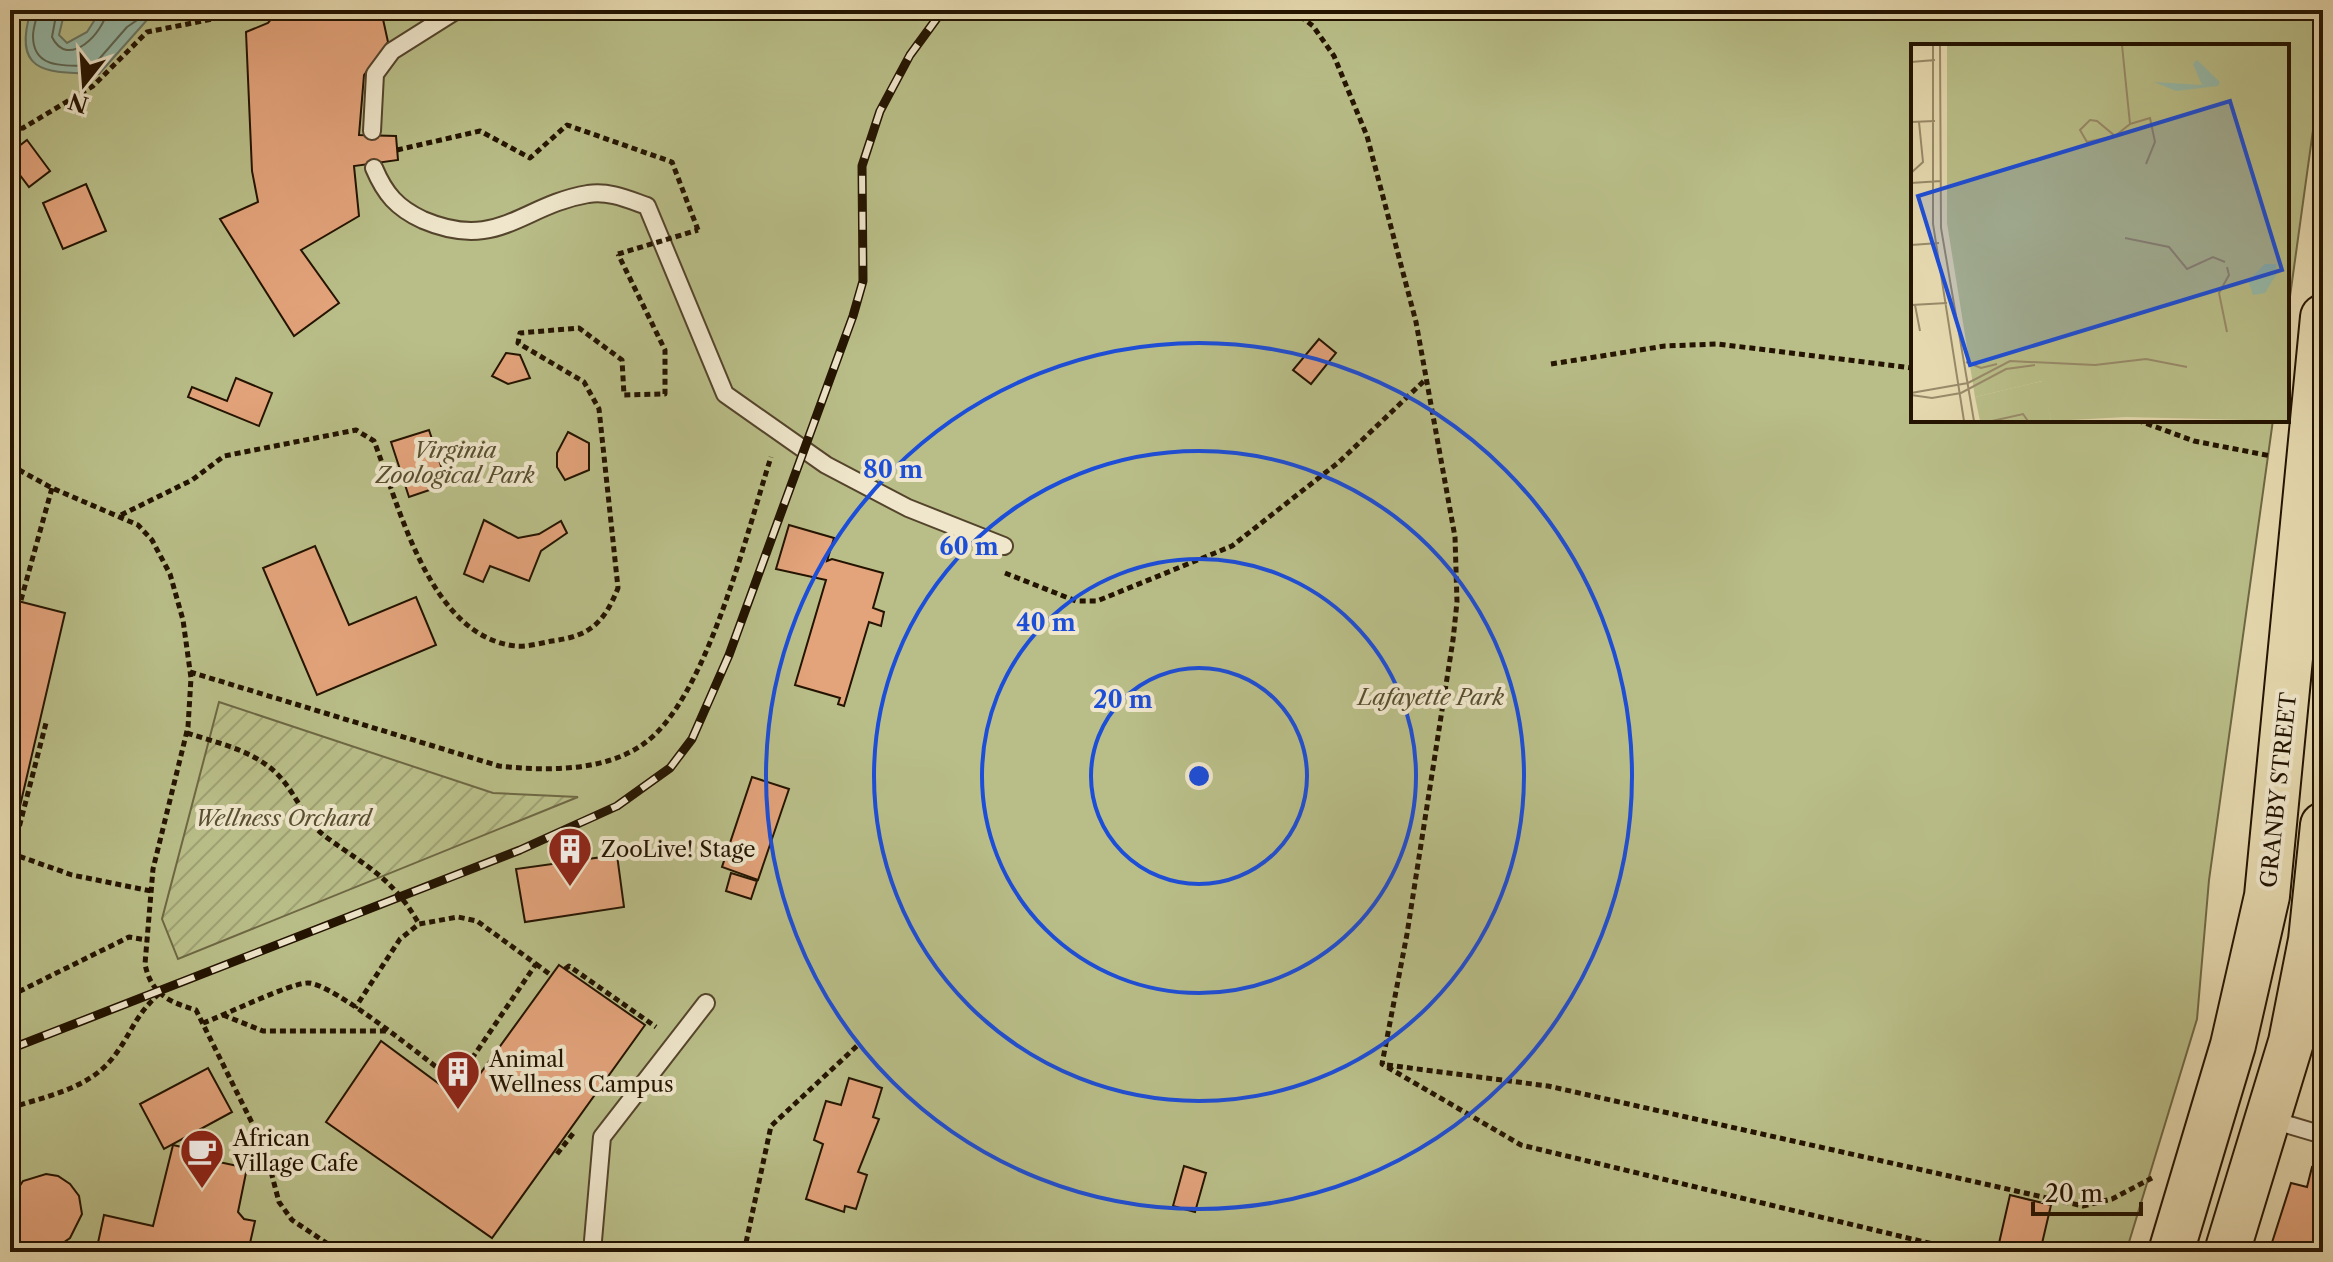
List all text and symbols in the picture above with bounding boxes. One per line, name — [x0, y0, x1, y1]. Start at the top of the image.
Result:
north arrow — [44, 44, 124, 124]
inset map — [1911, 44, 2289, 422]
text: N — [65, 87, 91, 118]
park label: Virginia Zoological Park — [374, 437, 535, 489]
text: 80 m — [863, 455, 923, 484]
text: 60 m — [939, 532, 999, 561]
text: 40 m — [1016, 608, 1076, 637]
park label: Lafayette Park — [1356, 684, 1505, 711]
text: 20 m — [1093, 685, 1153, 714]
street label: GRANBY STREET — [2255, 691, 2302, 889]
centre of rings — [1185, 762, 1213, 790]
park label: Wellness Orchard — [195, 805, 373, 832]
building icon: ZooLive! Stage — [546, 825, 594, 888]
place label: ZooLive! Stage — [601, 836, 756, 863]
place label: Animal Wellness Campus — [488, 1046, 673, 1098]
building icon: Animal Wellness Campus — [434, 1048, 482, 1111]
place label: African Village Cafe — [232, 1125, 358, 1177]
cafe icon: African Village Cafe — [178, 1127, 226, 1190]
scale bar — [2033, 1166, 2141, 1216]
text: 20 m — [2045, 1179, 2103, 1208]

